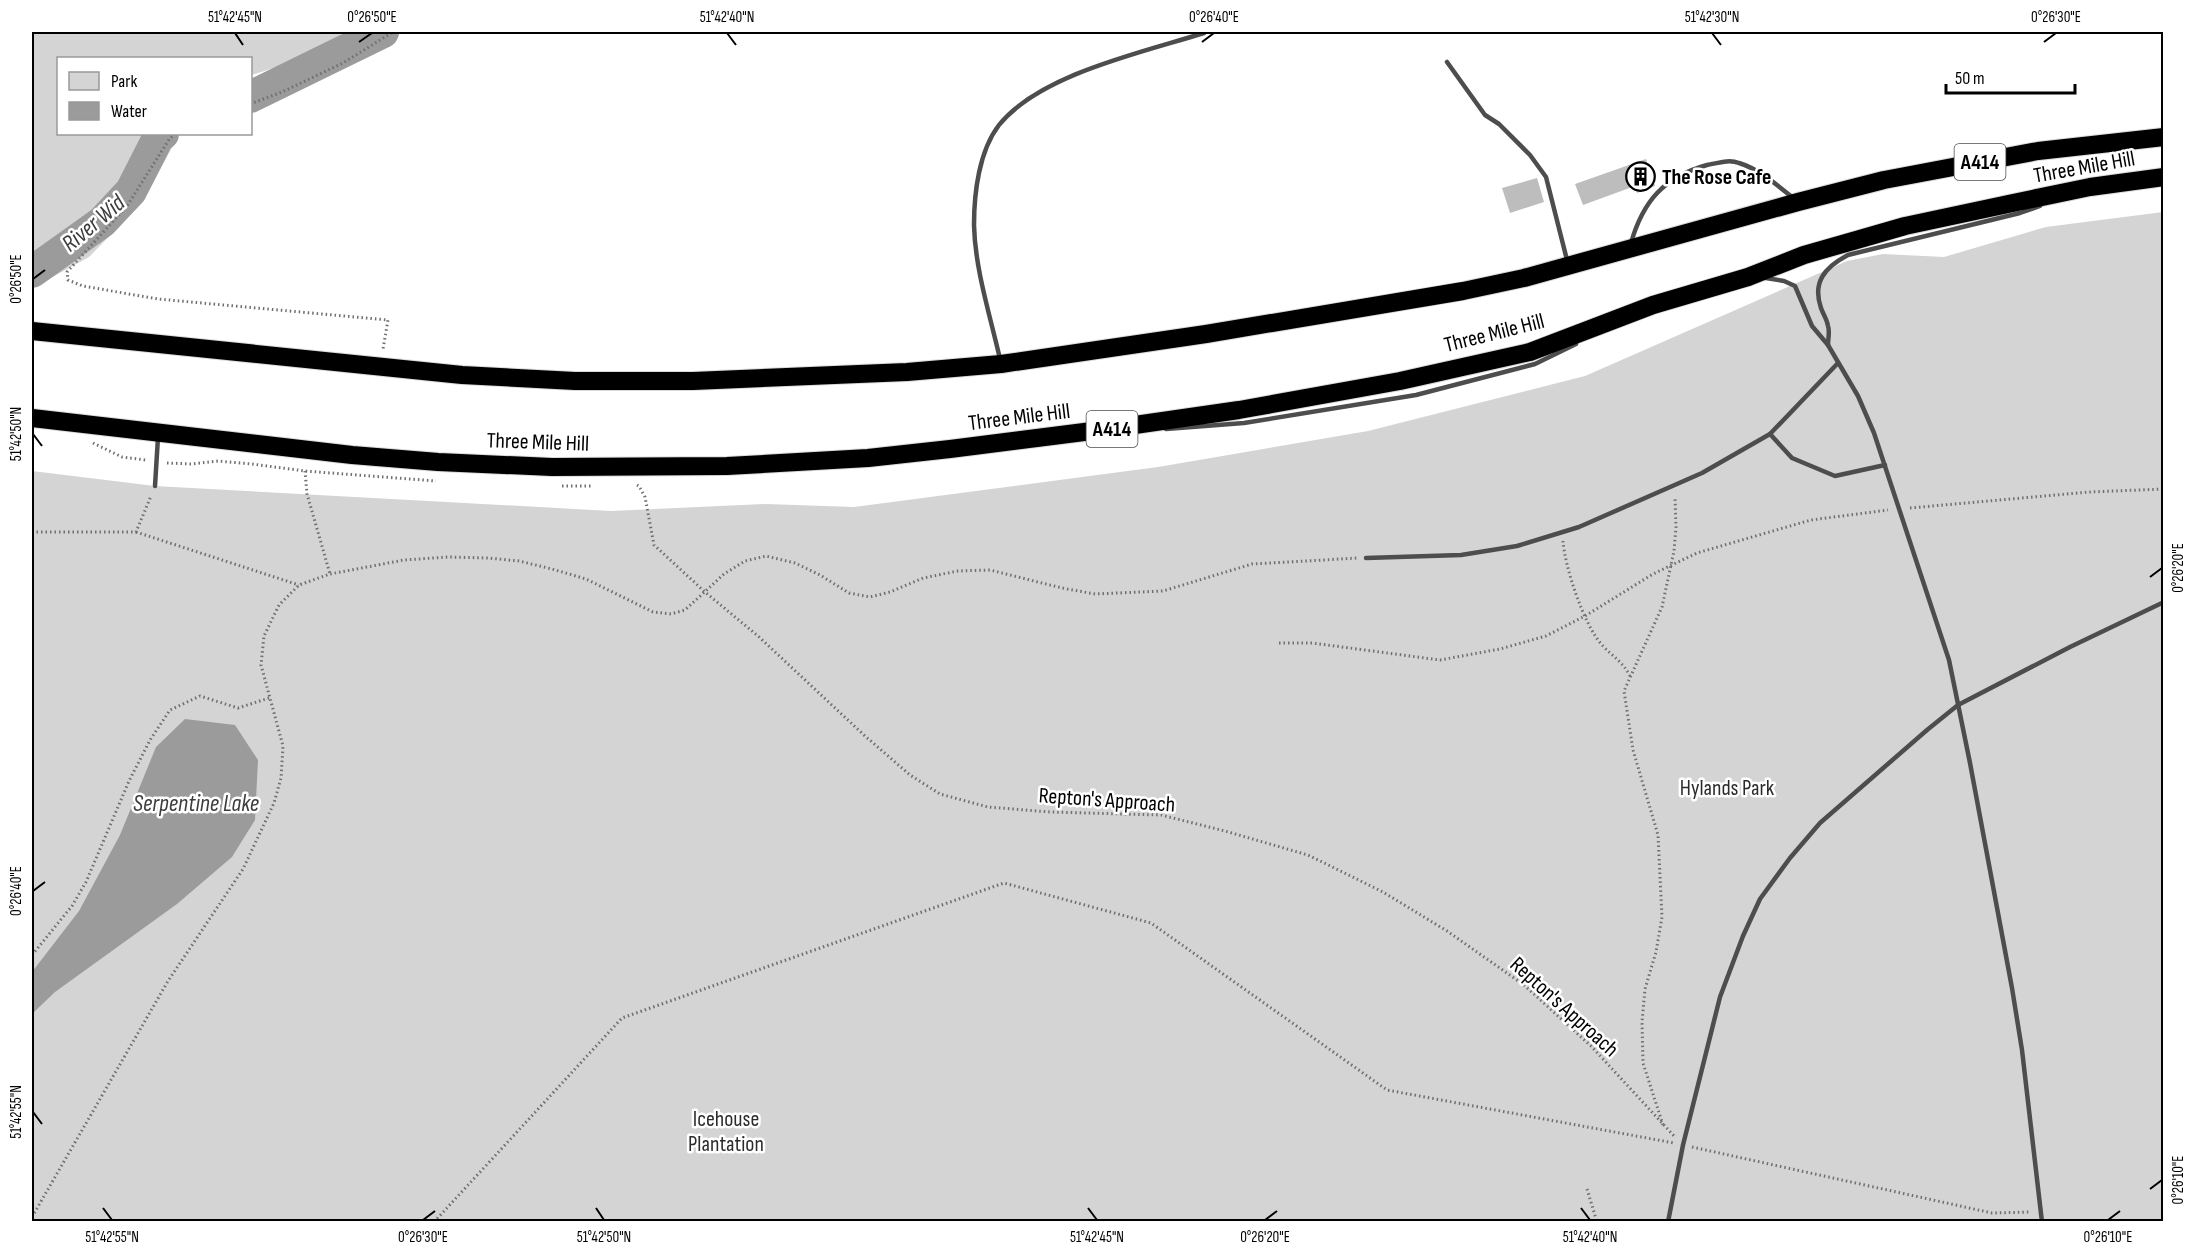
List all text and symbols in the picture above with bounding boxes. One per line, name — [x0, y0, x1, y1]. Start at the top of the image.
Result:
text: 51°42'45"N — [208, 8, 262, 27]
text: 0°26'50"E — [347, 8, 397, 27]
text: 51°42'40"N — [700, 8, 754, 27]
text: 0°26'40"E — [1189, 8, 1239, 27]
text: 51°42'30"N — [1685, 8, 1739, 27]
text: 0°26'30"E — [2031, 8, 2081, 27]
legend — [57, 57, 252, 135]
scale bar — [1946, 57, 2075, 95]
text: 50 m — [1955, 68, 1985, 89]
text: Park — [111, 71, 137, 92]
text: Water — [111, 101, 147, 122]
road number: A414 — [1954, 144, 2006, 180]
street label: Three Mile Hill — [2032, 145, 2137, 190]
building icon: The Rose Cafe — [1625, 160, 1657, 192]
place label: The Rose Cafe — [1662, 164, 1771, 191]
water label: River Wid — [56, 188, 132, 258]
text: 0°26'50"E — [7, 254, 26, 304]
street label: Three Mile Hill — [1441, 308, 1547, 359]
street label: Three Mile Hill — [967, 398, 1072, 437]
text: 51°42'50"N — [7, 407, 26, 461]
road number: A414 — [1086, 411, 1138, 447]
street label: Three Mile Hill — [486, 427, 590, 458]
text: 0°26'20"E — [2169, 543, 2188, 593]
park label: Hylands Park — [1680, 775, 1775, 802]
street label: Repton's Approach — [1038, 782, 1176, 819]
water label: Serpentine Lake — [133, 789, 259, 818]
text: 0°26'40"E — [7, 866, 26, 916]
street label: Repton's Approach — [1504, 951, 1624, 1063]
text: 51°42'55"N — [7, 1085, 26, 1139]
park label: Icehouse Plantation — [688, 1106, 764, 1158]
text: 0°26'10"E — [2169, 1156, 2188, 1204]
text: 51°42'55"N — [85, 1228, 139, 1247]
text: 0°26'30"E — [398, 1228, 448, 1247]
text: 51°42'50"N — [577, 1228, 631, 1247]
text: 51°42'45"N — [1070, 1228, 1124, 1247]
text: 0°26'20"E — [1240, 1228, 1290, 1247]
text: 51°42'40"N — [1563, 1228, 1617, 1247]
text: 0°26'10"E — [2084, 1228, 2132, 1247]

